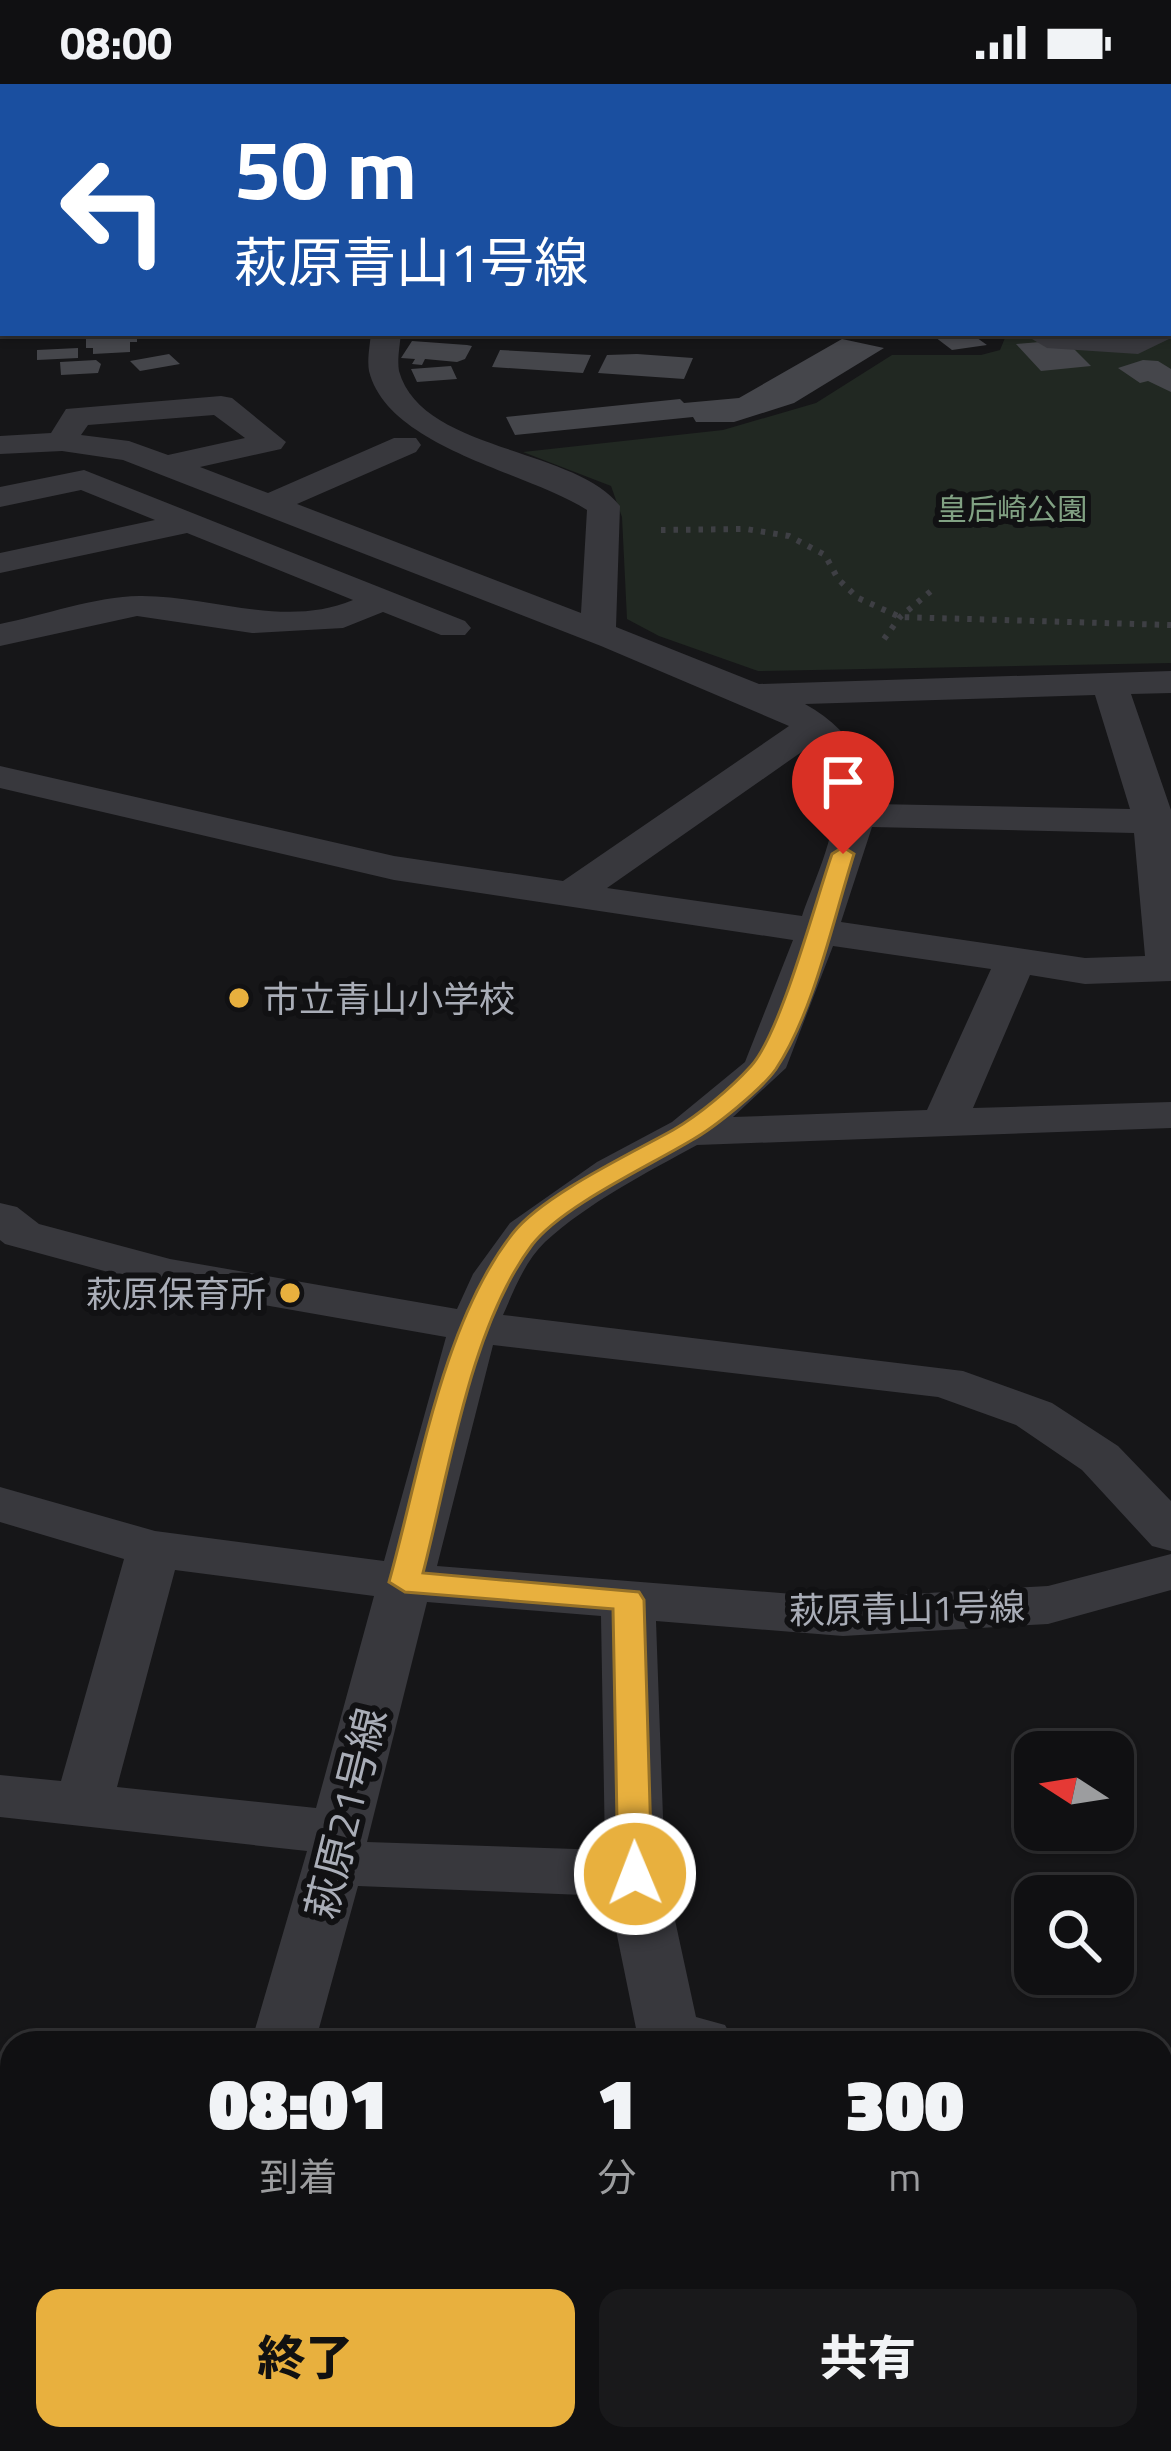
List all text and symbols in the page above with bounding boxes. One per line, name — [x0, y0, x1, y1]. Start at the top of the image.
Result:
text: 08:00 — [60, 8, 172, 76]
text: 50 m — [234, 104, 417, 232]
icon: left — [36, 132, 192, 288]
text: 萩原青山1号線 — [234, 221, 588, 303]
park label: 皇后崎公園 — [937, 486, 1087, 532]
pin — [792, 731, 894, 854]
icon: arrive — [810, 749, 876, 815]
place label: 市立青山小学校 — [263, 971, 515, 1026]
marker: 市立青山小学校 — [226, 985, 252, 1011]
place label: 萩原保育所 — [86, 1266, 266, 1321]
marker: 萩原保育所 — [277, 1280, 303, 1306]
street label: 萩原青山1号線 — [788, 1578, 1026, 1638]
street label: 萩原21号線 — [288, 1701, 402, 1925]
north arrow — [1014, 1731, 1134, 1851]
map controls — [1014, 1731, 1134, 1995]
position arrow — [572, 1811, 698, 1937]
button: search — [1014, 1875, 1134, 1995]
text: 08:01 — [209, 2047, 388, 2157]
text: 1 — [597, 2047, 636, 2157]
text: 300 — [845, 2048, 964, 2158]
text: 到着 — [259, 2147, 337, 2206]
text: 分 — [597, 2147, 636, 2206]
text: m — [888, 2147, 921, 2206]
button: 終了 — [36, 2289, 575, 2427]
button: 共有 — [599, 2289, 1137, 2427]

